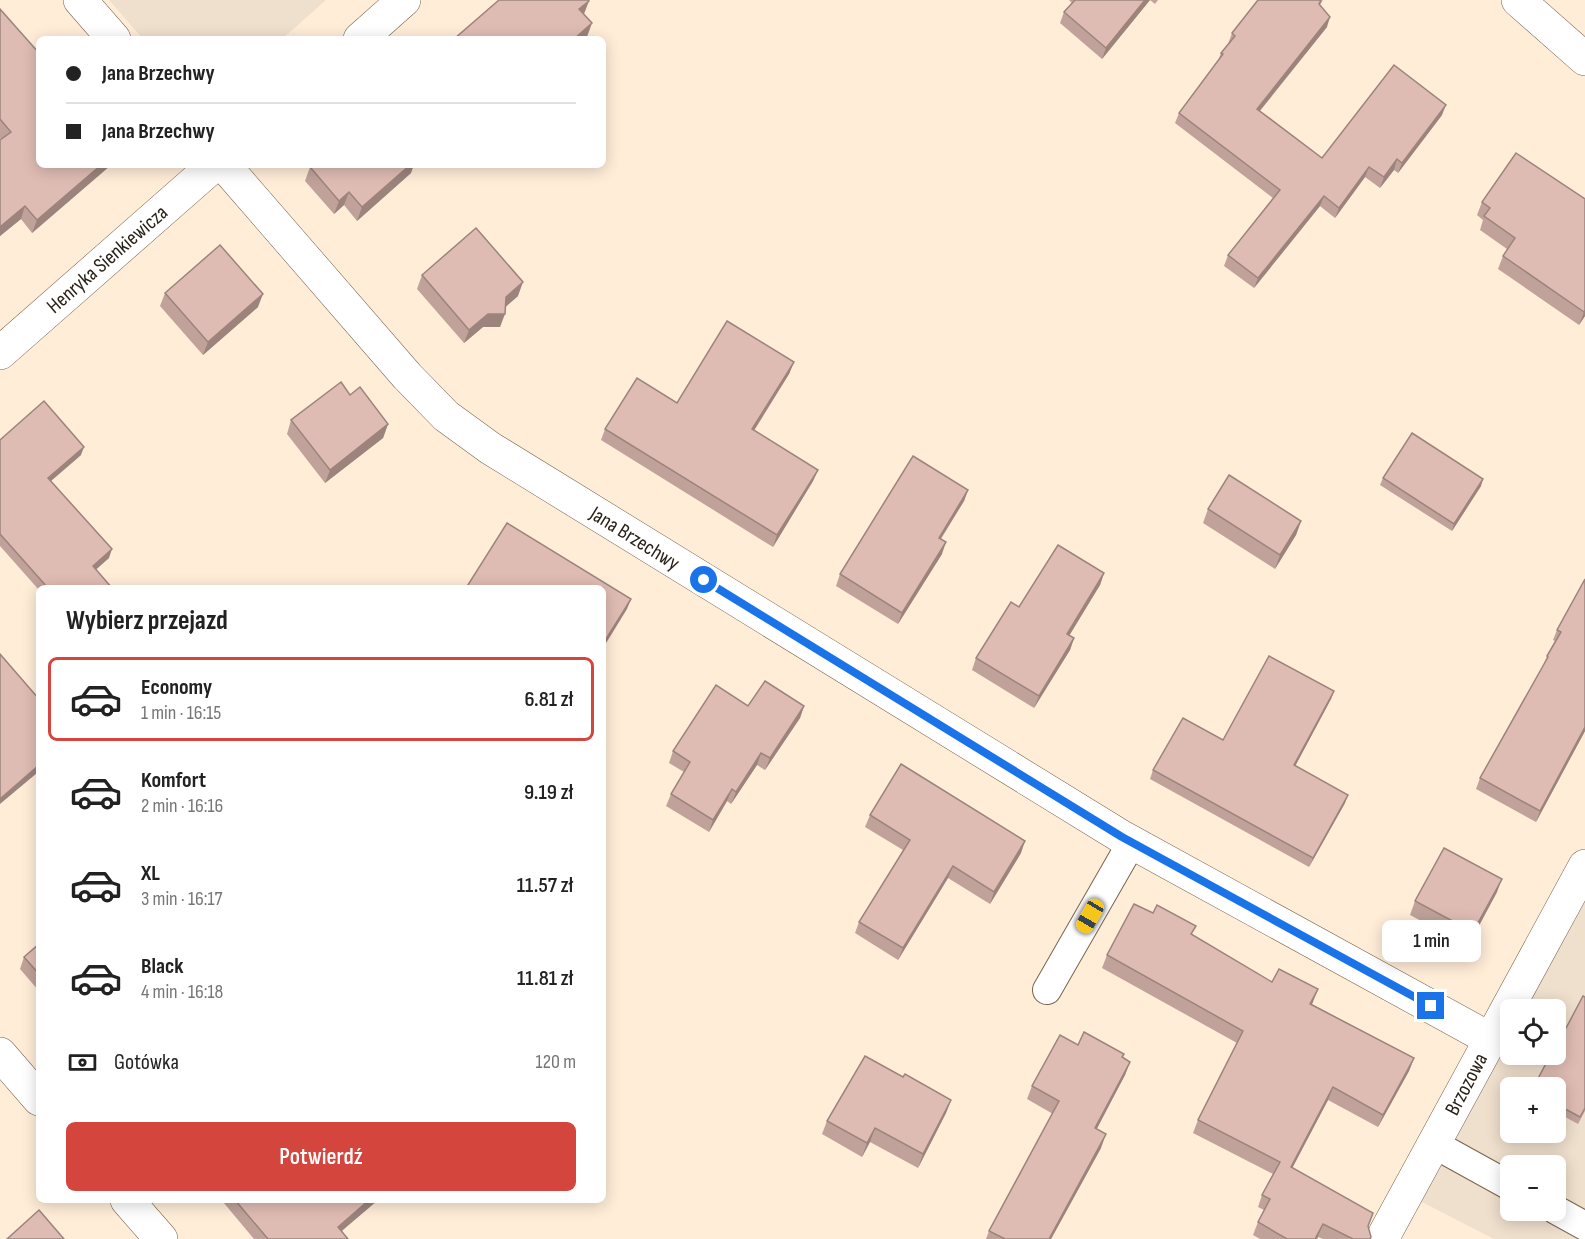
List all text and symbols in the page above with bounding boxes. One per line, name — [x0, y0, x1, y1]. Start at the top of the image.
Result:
text: Jana Brzechwy — [102, 60, 215, 87]
text: Jana Brzechwy — [102, 118, 215, 145]
street label: Henryka Sienkiewicza — [42, 200, 173, 319]
street label: Jana Brzechwy — [584, 500, 684, 576]
route start — [690, 566, 717, 593]
text: Wybierz przejazd — [66, 605, 228, 637]
icon: car — [69, 672, 123, 726]
text: Economy — [141, 674, 212, 701]
text: 6.81 zł — [524, 686, 573, 713]
text: 1 min · 16:15 — [141, 701, 221, 725]
icon: car — [69, 765, 123, 819]
text: Komfort — [141, 767, 206, 794]
text: 9.19 zł — [524, 779, 573, 806]
text: 2 min · 16:16 — [141, 794, 223, 818]
icon: car — [69, 858, 123, 912]
text: XL — [141, 860, 160, 887]
text: 11.57 zł — [517, 872, 573, 899]
text: 3 min · 16:17 — [141, 887, 223, 911]
car — [1073, 896, 1107, 936]
callout: 1 min — [1382, 919, 1480, 961]
text: 1 min — [1413, 929, 1450, 953]
icon: car — [69, 951, 123, 1005]
text: Black — [141, 953, 183, 980]
text: 11.81 zł — [517, 965, 573, 992]
text: 4 min · 16:18 — [141, 980, 223, 1004]
route end — [1417, 992, 1444, 1019]
map controls — [1500, 999, 1566, 1221]
button: locate — [1500, 999, 1566, 1065]
icon: cash — [66, 1046, 99, 1079]
text: Gotówka — [114, 1049, 179, 1076]
street label: Brzozowa — [1440, 1049, 1493, 1120]
text: 120 m — [536, 1050, 576, 1074]
button: + — [1500, 1077, 1566, 1143]
button: Potwierdź — [66, 1122, 576, 1191]
button: − — [1500, 1155, 1566, 1221]

